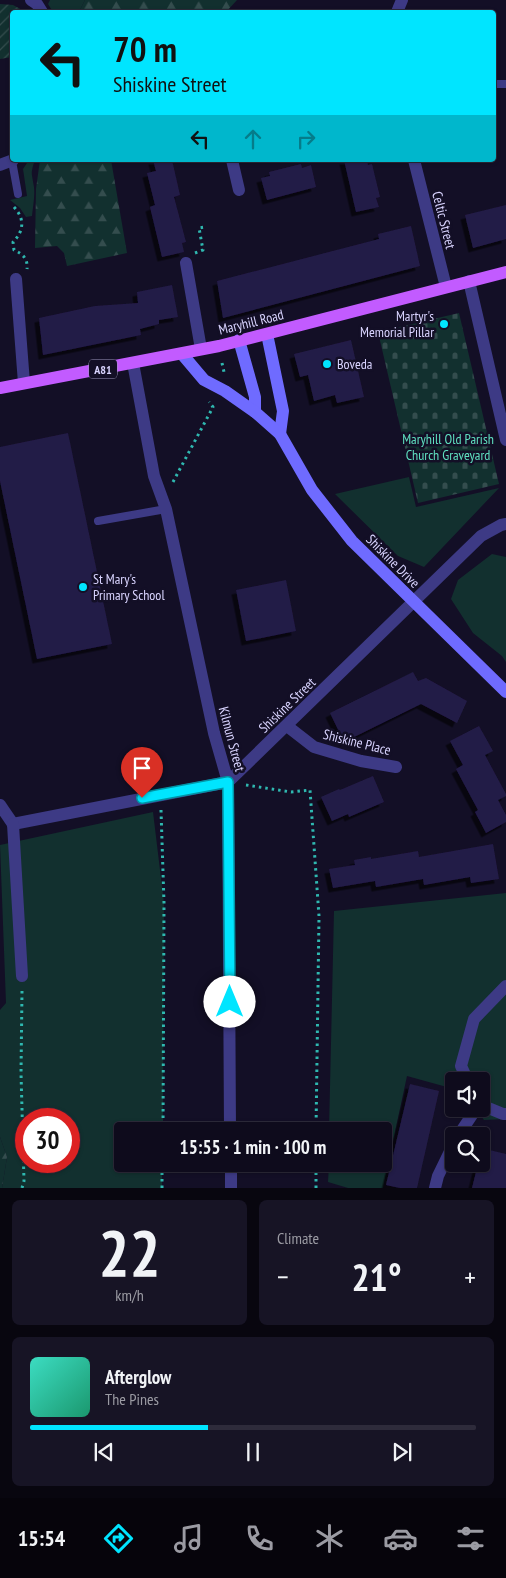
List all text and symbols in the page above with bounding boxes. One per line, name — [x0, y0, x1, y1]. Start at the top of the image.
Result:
text: 70 m — [113, 26, 177, 72]
icon: left — [30, 30, 95, 95]
text: Shiskine Street — [113, 70, 227, 98]
icon: left — [186, 125, 214, 153]
icon: ahead — [239, 125, 267, 153]
icon: right — [292, 125, 320, 153]
street label: Celtic Street — [428, 189, 460, 251]
street label: Maryhill Road — [217, 305, 285, 339]
place label: Martyr's Memorial Pillar — [360, 307, 434, 341]
marker: Martyr's Memorial Pillar — [438, 318, 450, 330]
place label: Boveda — [337, 355, 372, 373]
marker: Boveda — [321, 358, 333, 370]
road number: A81 — [89, 359, 117, 378]
park label: Maryhill Old Parish Church Graveyard — [402, 430, 494, 464]
street label: Shiskine Drive — [362, 530, 424, 592]
place label: St Mary's Primary School — [93, 570, 165, 604]
marker: St Mary's Primary School — [77, 581, 89, 593]
street label: Shiskine Street — [255, 673, 319, 737]
street label: Kilmun Street — [215, 705, 249, 774]
street label: Shiskine Place — [321, 725, 393, 759]
pin — [121, 747, 163, 798]
icon: arrive — [128, 754, 156, 782]
position arrow — [203, 975, 255, 1027]
map controls — [445, 1072, 490, 1172]
button: sound — [445, 1072, 490, 1117]
speed limit sign: 30 — [15, 1108, 80, 1173]
button: search — [445, 1127, 490, 1172]
text: 15:55 · 1 min · 100 m — [180, 1135, 326, 1159]
text: 22 — [98, 1210, 161, 1294]
text: Climate — [277, 1228, 319, 1248]
text: 21° — [351, 1252, 402, 1301]
text: − — [277, 1258, 289, 1295]
text: + — [464, 1258, 476, 1295]
text: km/h — [115, 1285, 144, 1305]
text: Afterglow — [105, 1365, 171, 1389]
text: The Pines — [105, 1389, 159, 1409]
icon: previous — [90, 1438, 118, 1466]
icon: pause — [239, 1438, 267, 1466]
icon: next — [388, 1438, 416, 1466]
icon: directions — [101, 1521, 136, 1556]
icon: music — [171, 1521, 206, 1556]
icon: phone — [242, 1521, 277, 1556]
icon: climate — [312, 1521, 347, 1556]
icon: car — [383, 1521, 418, 1556]
icon: filters — [453, 1521, 488, 1556]
text: 15:54 — [18, 1524, 65, 1552]

